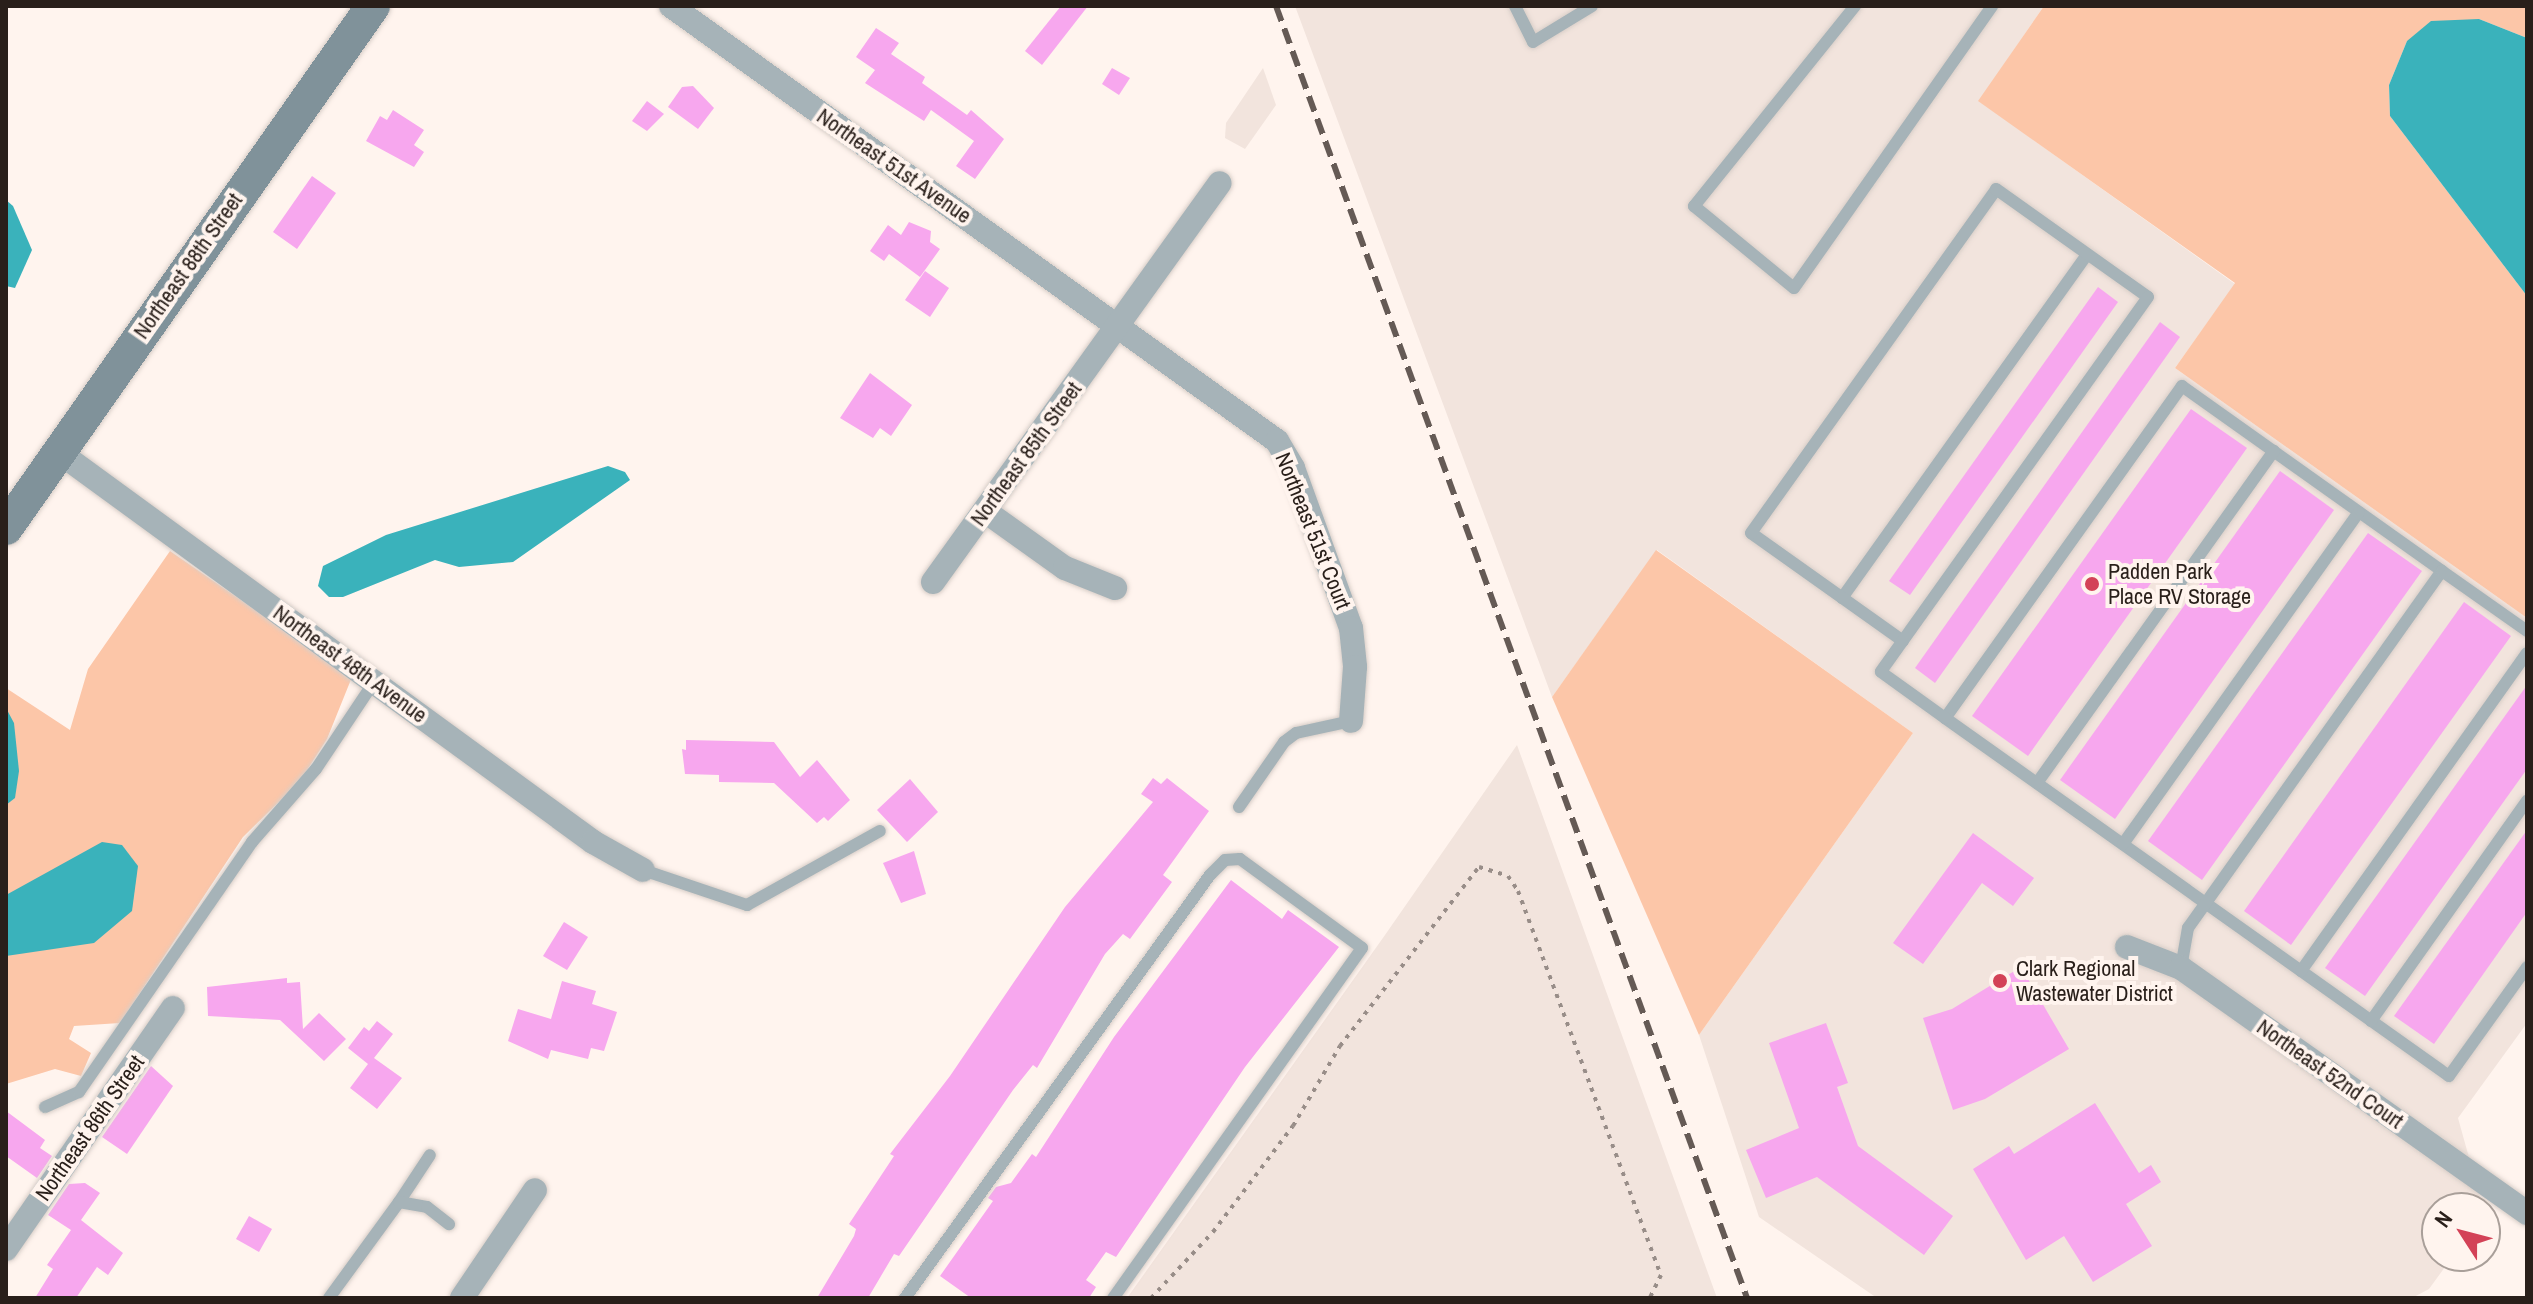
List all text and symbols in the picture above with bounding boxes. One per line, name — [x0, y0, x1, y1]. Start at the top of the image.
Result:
street label: Northeast 51st Avenue — [811, 103, 977, 229]
street label: Northeast 88th Street — [128, 188, 248, 344]
street label: Northeast 85th Street — [965, 377, 1087, 531]
street label: Northeast 51st Court — [1270, 449, 1356, 613]
place label: Padden Park Place RV Storage — [2108, 558, 2251, 610]
marker: Padden Park Place RV Storage — [2083, 575, 2101, 593]
street label: Northeast 48th Avenue — [268, 599, 432, 729]
place label: Clark Regional Wastewater District — [2016, 955, 2173, 1006]
marker: Clark Regional Wastewater District — [1991, 972, 2009, 990]
street label: Northeast 52nd Court — [2252, 1014, 2408, 1134]
street label: Northeast 86th Street — [30, 1050, 150, 1206]
north arrow — [2421, 1192, 2501, 1272]
text: N — [2427, 1205, 2459, 1233]

